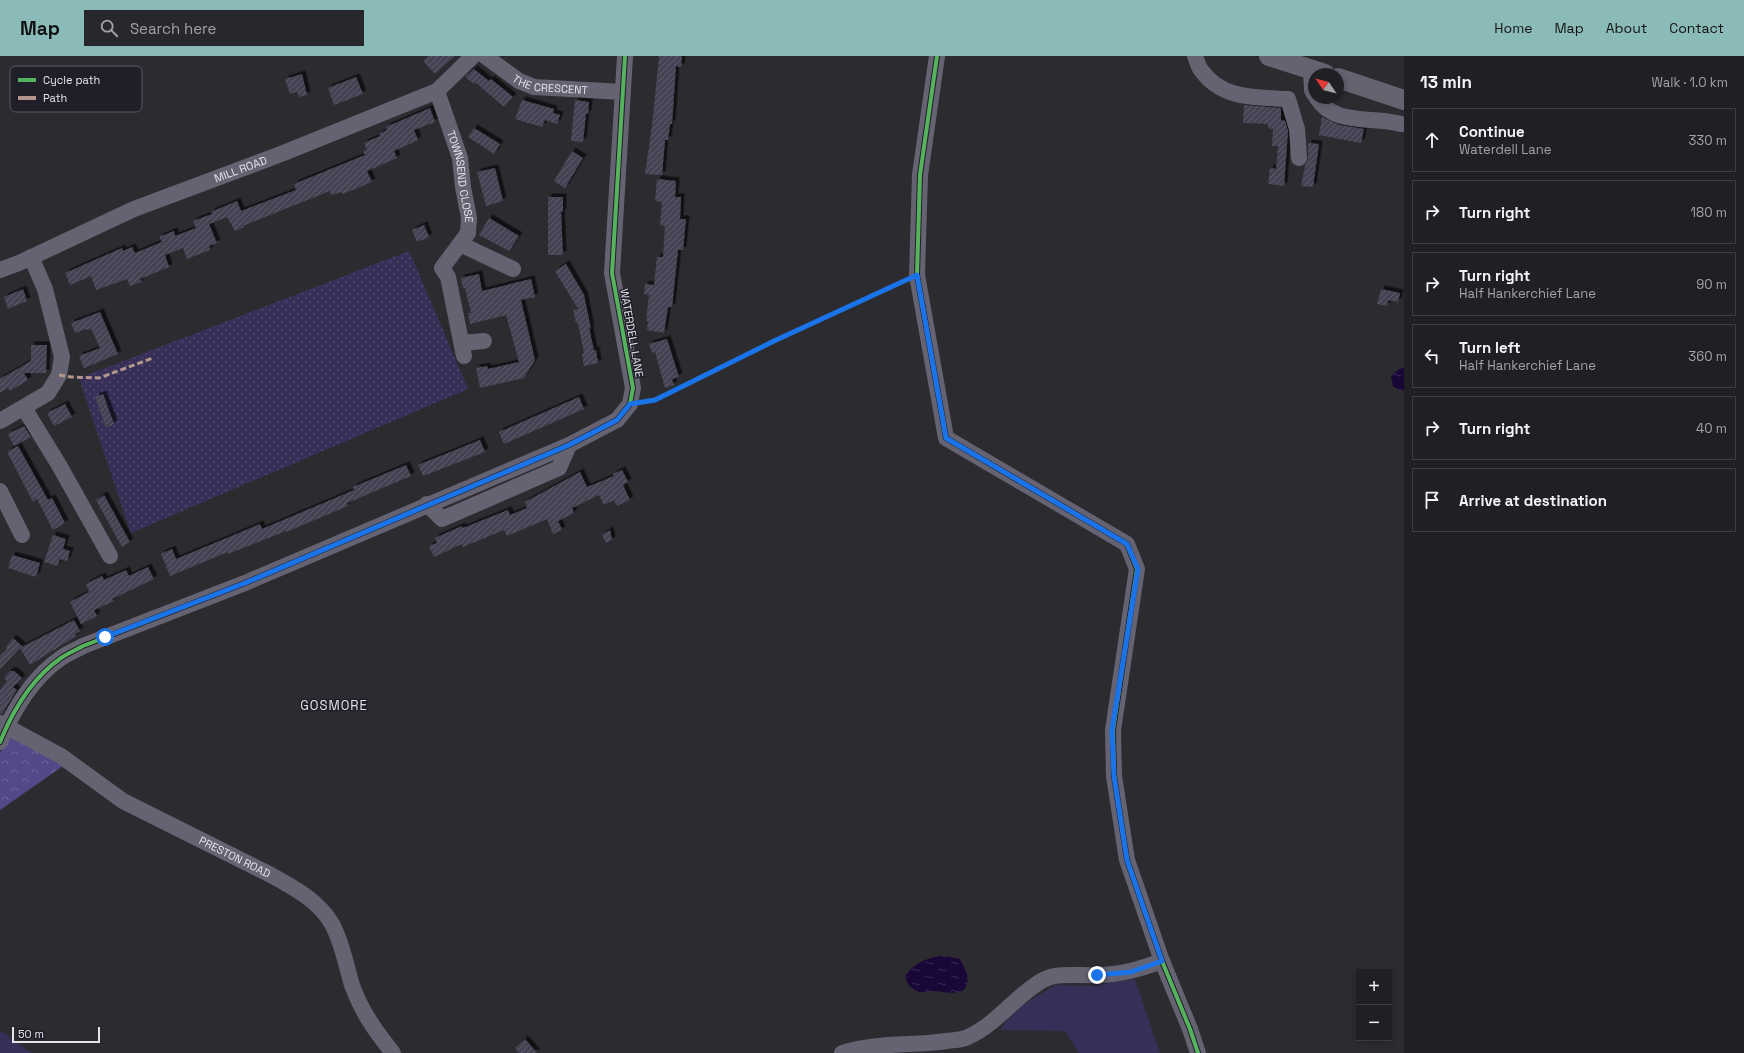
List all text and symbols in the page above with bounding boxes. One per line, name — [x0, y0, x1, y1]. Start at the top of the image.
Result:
search box — [84, 10, 364, 46]
text: Map — [20, 16, 60, 41]
icon: search — [98, 17, 120, 39]
text: Search here — [130, 19, 216, 38]
text: Home — [1494, 19, 1532, 37]
text: Map — [1554, 19, 1584, 37]
text: About — [1606, 19, 1647, 37]
text: Contact — [1669, 19, 1724, 37]
legend — [10, 66, 142, 112]
north arrow — [1308, 68, 1344, 104]
street label: THE CRESCENT — [510, 71, 589, 97]
text: 13 min — [1420, 71, 1472, 93]
text: Cycle path — [43, 73, 100, 87]
text: Walk · 1.0 km — [1652, 74, 1728, 91]
text: Path — [43, 91, 67, 105]
text: Continue — [1459, 122, 1525, 141]
street label: TOWNSEND CLOSE — [444, 128, 476, 223]
icon: ahead — [1421, 129, 1443, 151]
text: 330 m — [1688, 132, 1727, 149]
text: Waterdell Lane — [1459, 141, 1551, 158]
street label: MILL ROAD — [212, 153, 269, 185]
icon: right — [1421, 201, 1443, 223]
text: Turn right — [1459, 203, 1530, 222]
text: 180 m — [1691, 204, 1727, 221]
text: Turn right — [1459, 266, 1530, 285]
icon: right — [1421, 273, 1443, 295]
text: 90 m — [1696, 276, 1727, 293]
text: Half Hankerchief Lane — [1459, 285, 1596, 302]
street label: WATERDELL LANE — [617, 288, 647, 378]
text: Turn left — [1459, 338, 1521, 357]
icon: left — [1421, 345, 1443, 367]
text: 360 m — [1688, 348, 1727, 365]
text: Half Hankerchief Lane — [1459, 357, 1596, 374]
icon: right — [1421, 417, 1443, 439]
text: Turn right — [1459, 419, 1530, 438]
text: 40 m — [1696, 420, 1727, 437]
icon: arrive — [1421, 489, 1443, 511]
text: Arrive at destination — [1459, 491, 1607, 510]
route start — [96, 628, 114, 646]
district label: GOSMORE — [300, 697, 368, 714]
street label: PRESTON ROAD — [197, 833, 273, 881]
route end — [1088, 966, 1106, 984]
map controls — [1356, 969, 1392, 1041]
button: + — [1356, 969, 1392, 1005]
button: − — [1356, 1005, 1392, 1041]
scale bar — [12, 1025, 100, 1044]
text: 50 m — [18, 1027, 44, 1041]

